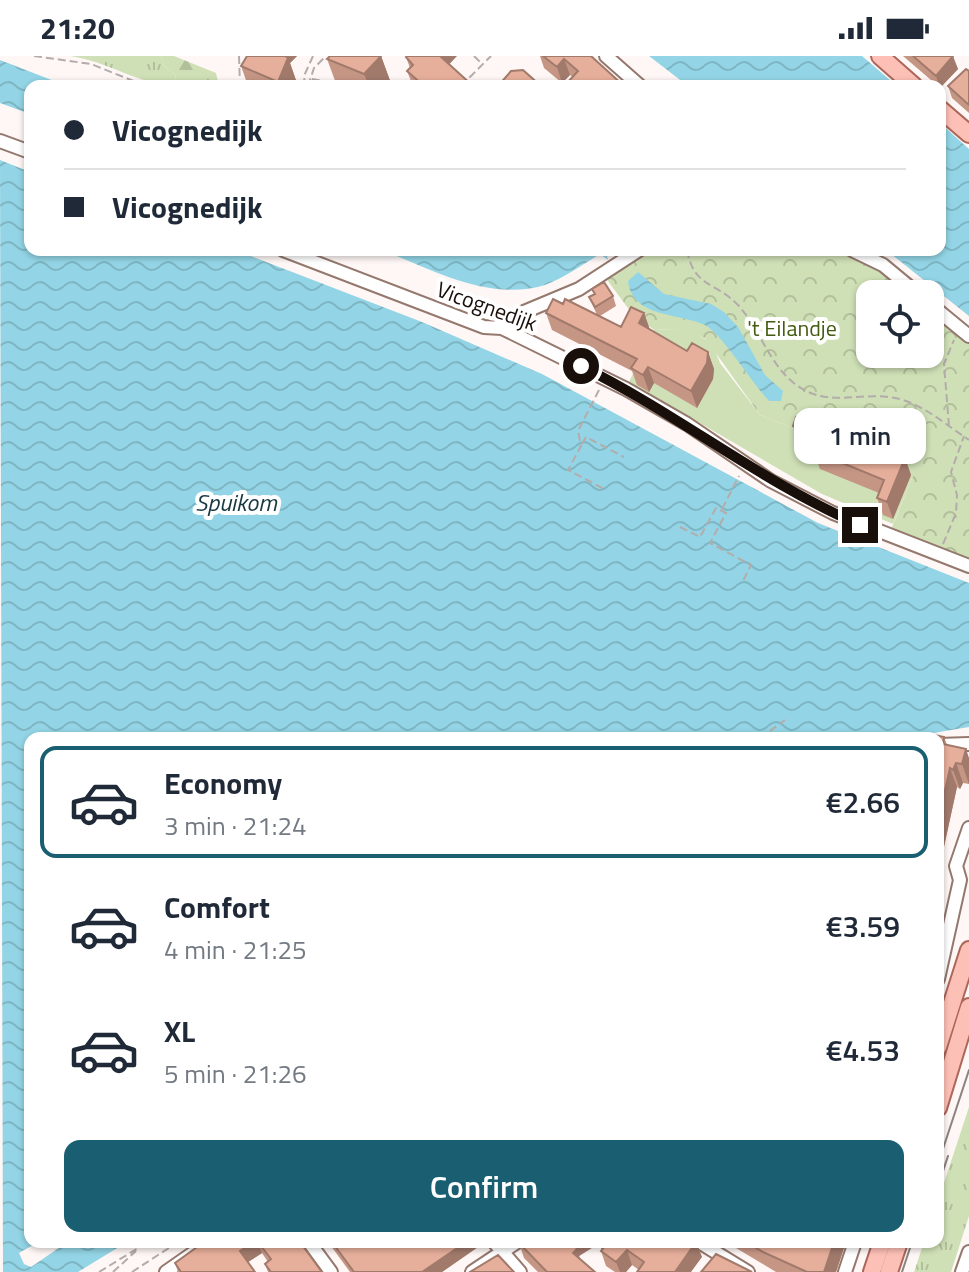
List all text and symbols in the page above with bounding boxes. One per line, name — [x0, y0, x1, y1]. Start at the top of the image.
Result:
text: 21:20 — [40, 5, 115, 51]
text: Vicognedijk — [112, 107, 262, 153]
text: Vicognedijk — [112, 184, 262, 230]
street label: Vicognedijk — [432, 272, 542, 340]
map controls — [856, 280, 944, 368]
button: locate — [856, 280, 944, 368]
park label: 't Eilandje — [747, 311, 837, 345]
route start — [563, 348, 599, 384]
callout: 1 min — [794, 409, 926, 465]
text: 1 min — [829, 416, 891, 455]
water label: Spuikom — [195, 484, 278, 520]
route end — [842, 507, 878, 543]
text: Economy — [164, 760, 282, 806]
icon: car — [68, 766, 140, 838]
text: €2.66 — [826, 779, 900, 825]
text: 3 min · 21:24 — [164, 806, 307, 845]
text: Comfort — [164, 884, 270, 930]
icon: car — [68, 890, 140, 962]
text: €3.59 — [826, 903, 900, 949]
text: 4 min · 21:25 — [164, 930, 307, 969]
text: XL — [164, 1008, 195, 1054]
icon: car — [68, 1014, 140, 1086]
text: €4.53 — [826, 1027, 900, 1073]
text: 5 min · 21:26 — [164, 1054, 307, 1093]
button: Confirm — [64, 1140, 904, 1232]

